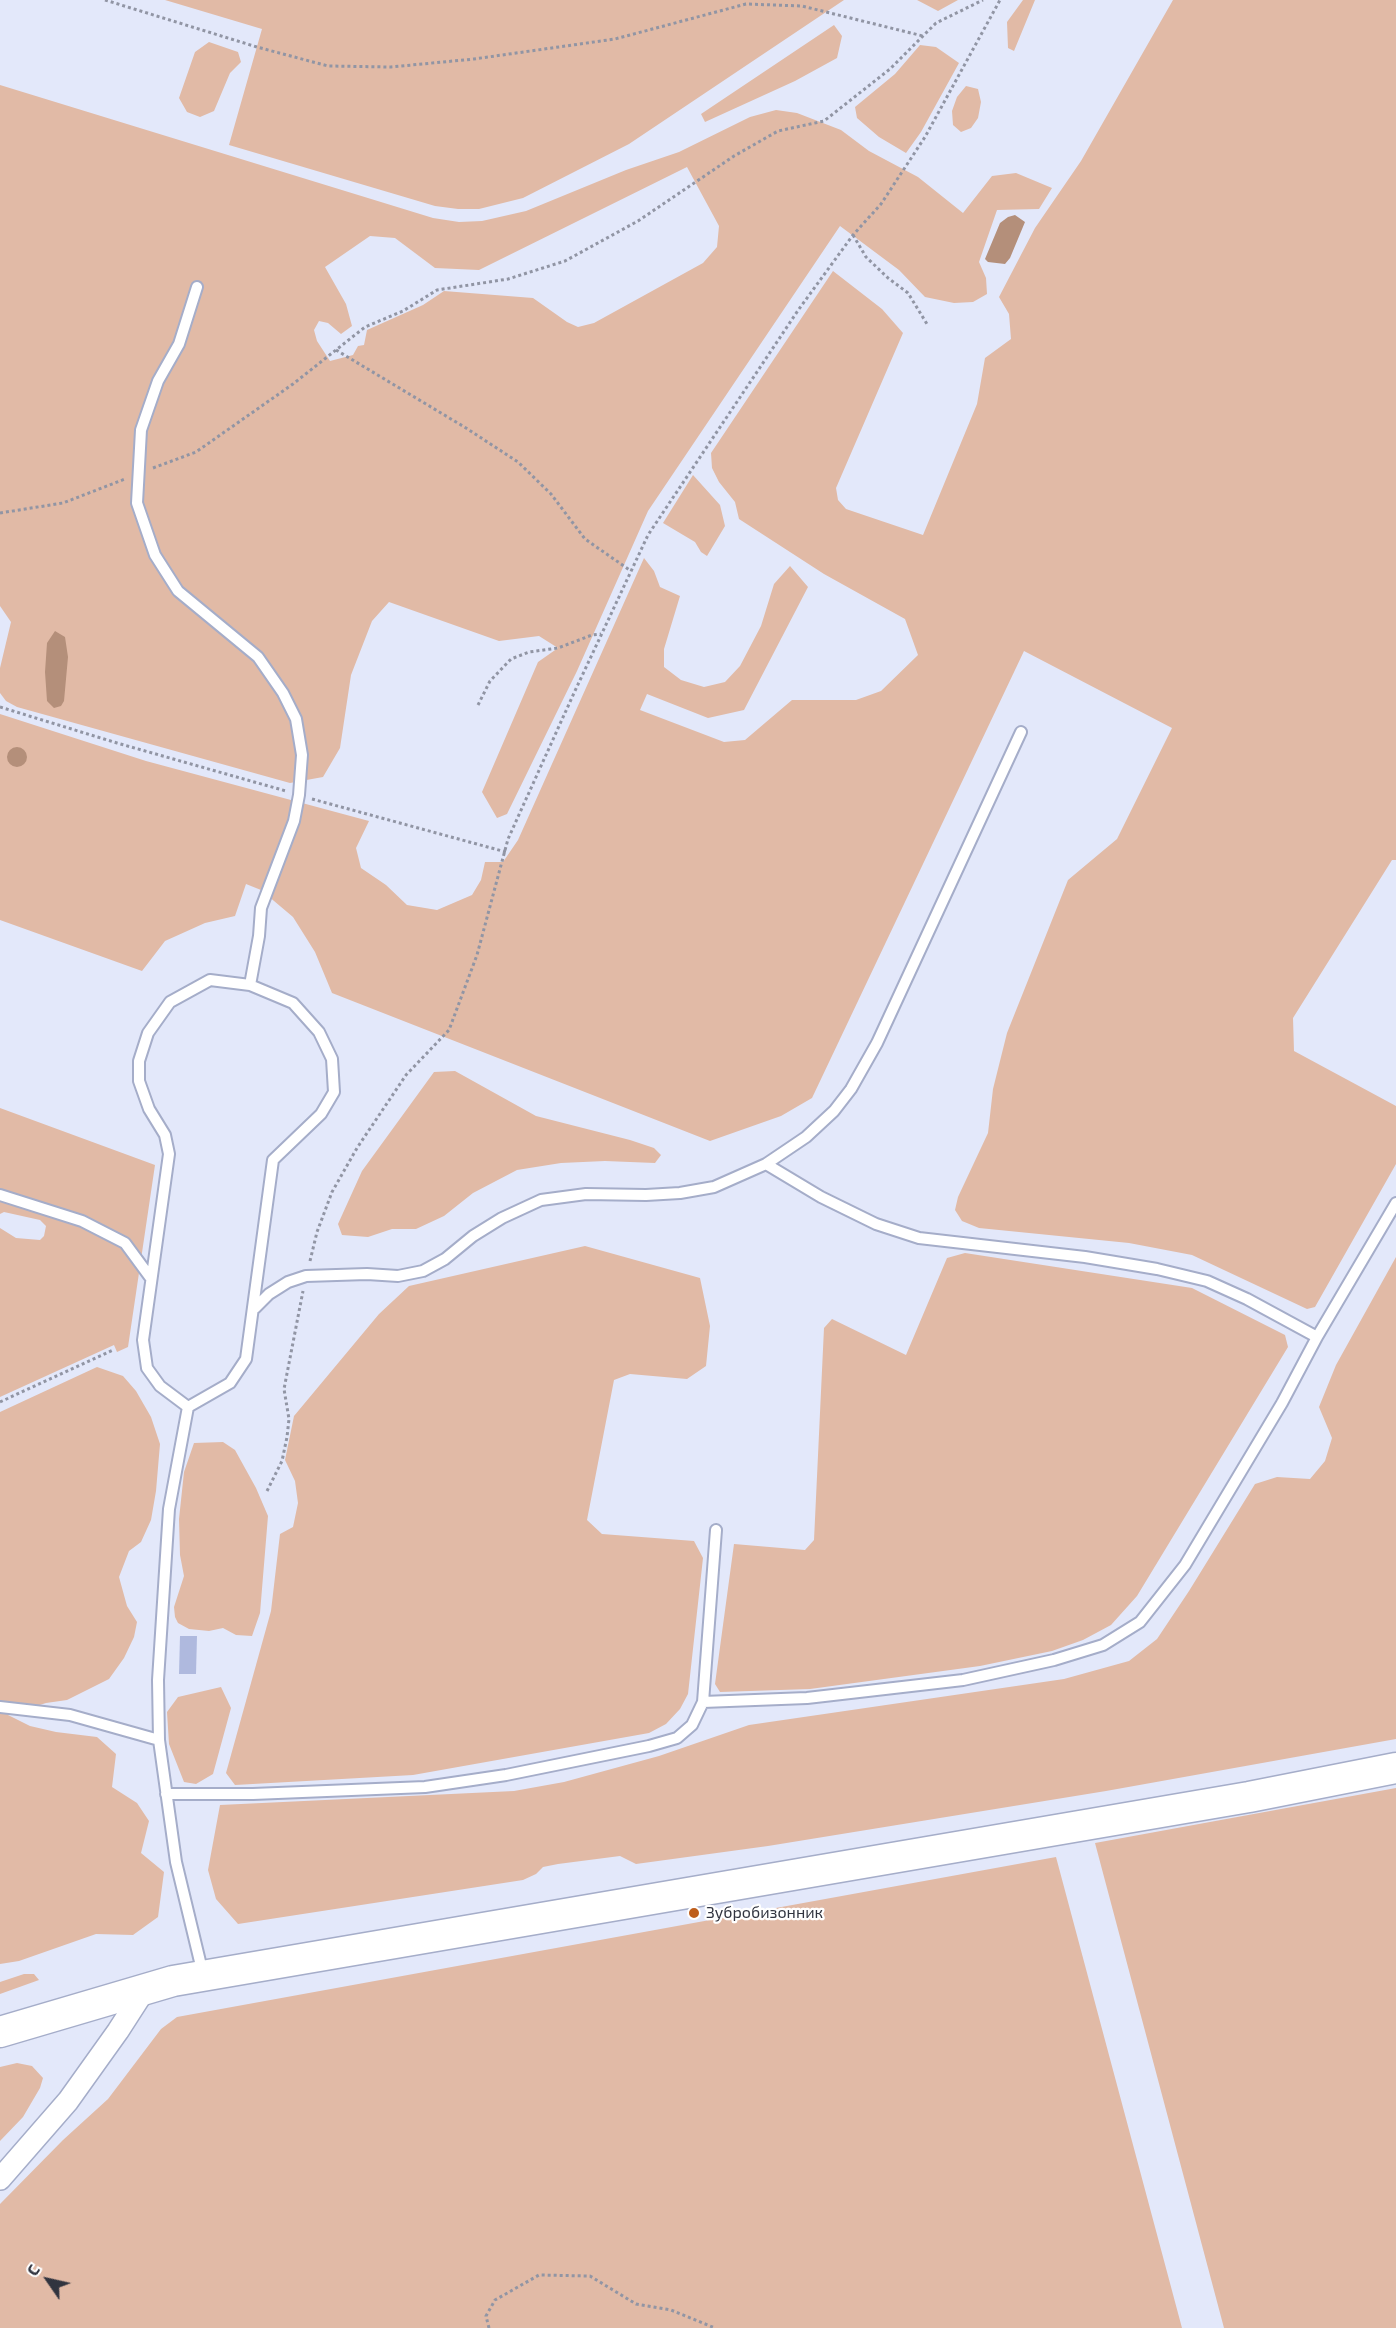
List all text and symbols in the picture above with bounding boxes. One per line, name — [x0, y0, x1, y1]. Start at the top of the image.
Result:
place label: Зубробизонник — [706, 1903, 823, 1923]
marker: Зубробизонник — [687, 1906, 701, 1920]
north arrow — [18, 2250, 78, 2310]
text: С — [22, 2260, 43, 2279]

